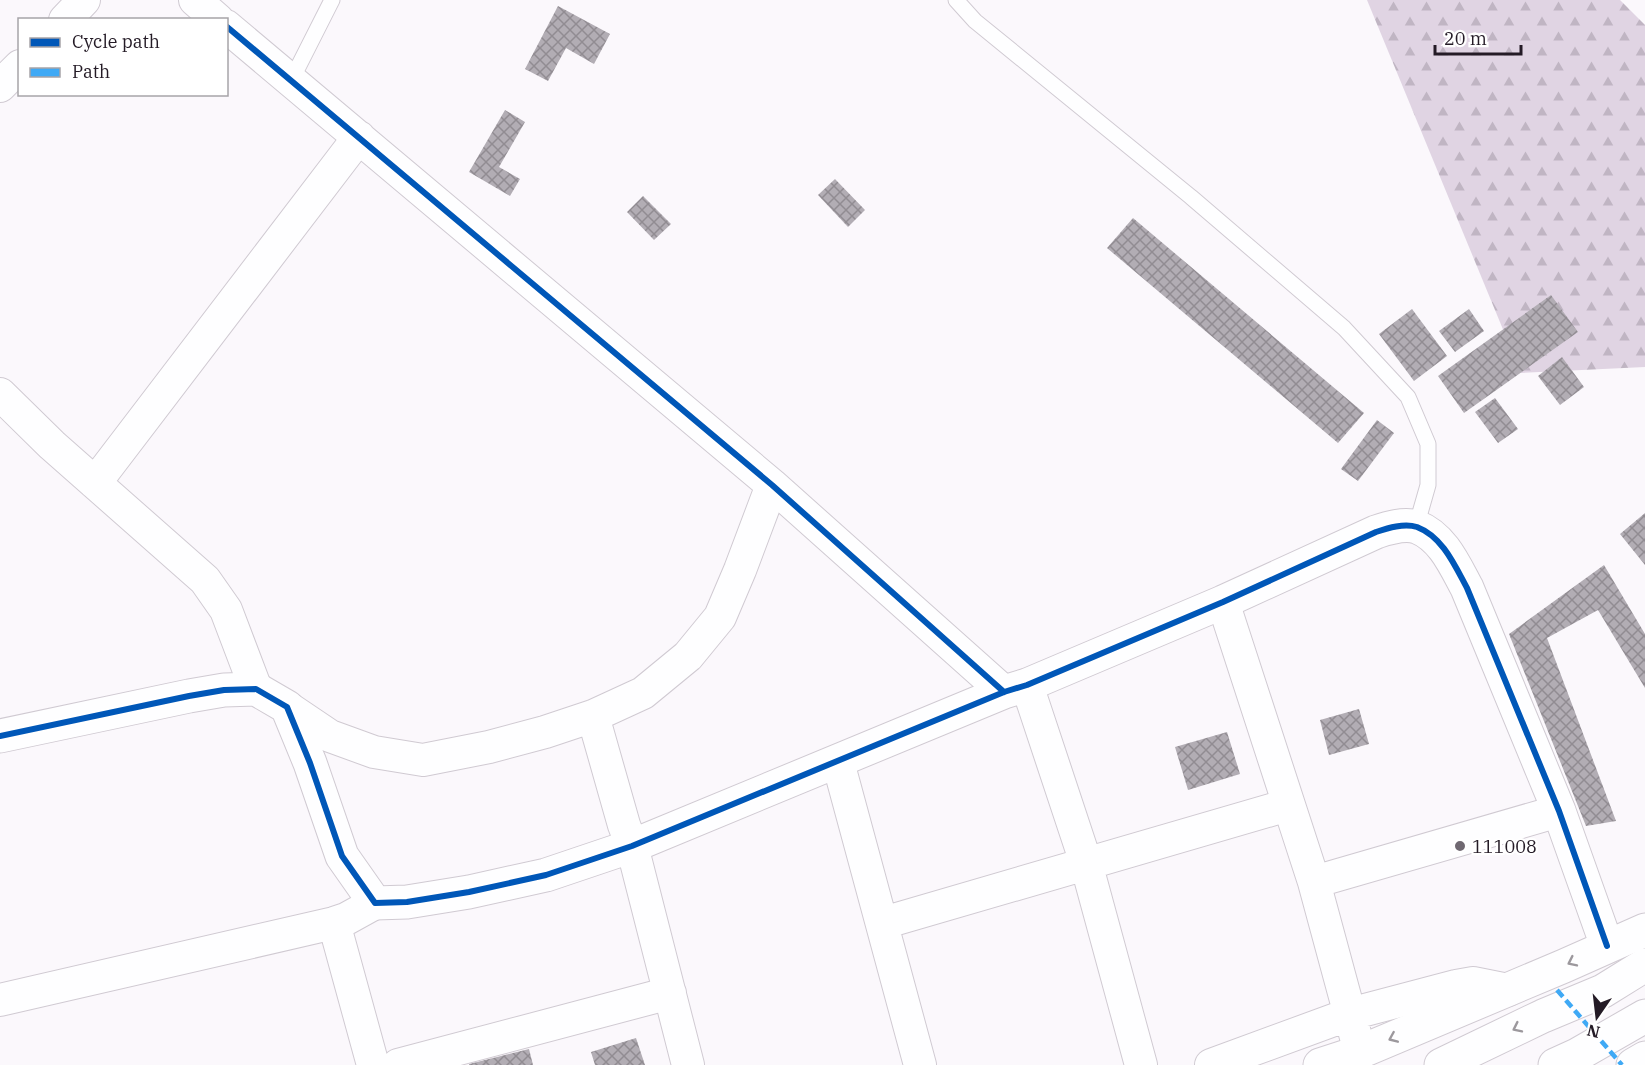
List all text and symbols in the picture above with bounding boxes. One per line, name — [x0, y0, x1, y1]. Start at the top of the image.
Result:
legend — [18, 18, 228, 96]
scale bar — [1435, 18, 1520, 56]
text: 20 m — [1444, 27, 1487, 50]
text: Cycle path — [72, 30, 160, 53]
text: Path — [72, 60, 110, 83]
place label: 111008 — [1472, 835, 1537, 858]
marker: 111008 — [1453, 839, 1467, 853]
one-way arrow — [1568, 955, 1579, 967]
north arrow — [1567, 987, 1627, 1047]
text: N — [1585, 1020, 1602, 1043]
one-way arrow — [1513, 1021, 1524, 1033]
one-way arrow — [1388, 1031, 1399, 1043]

